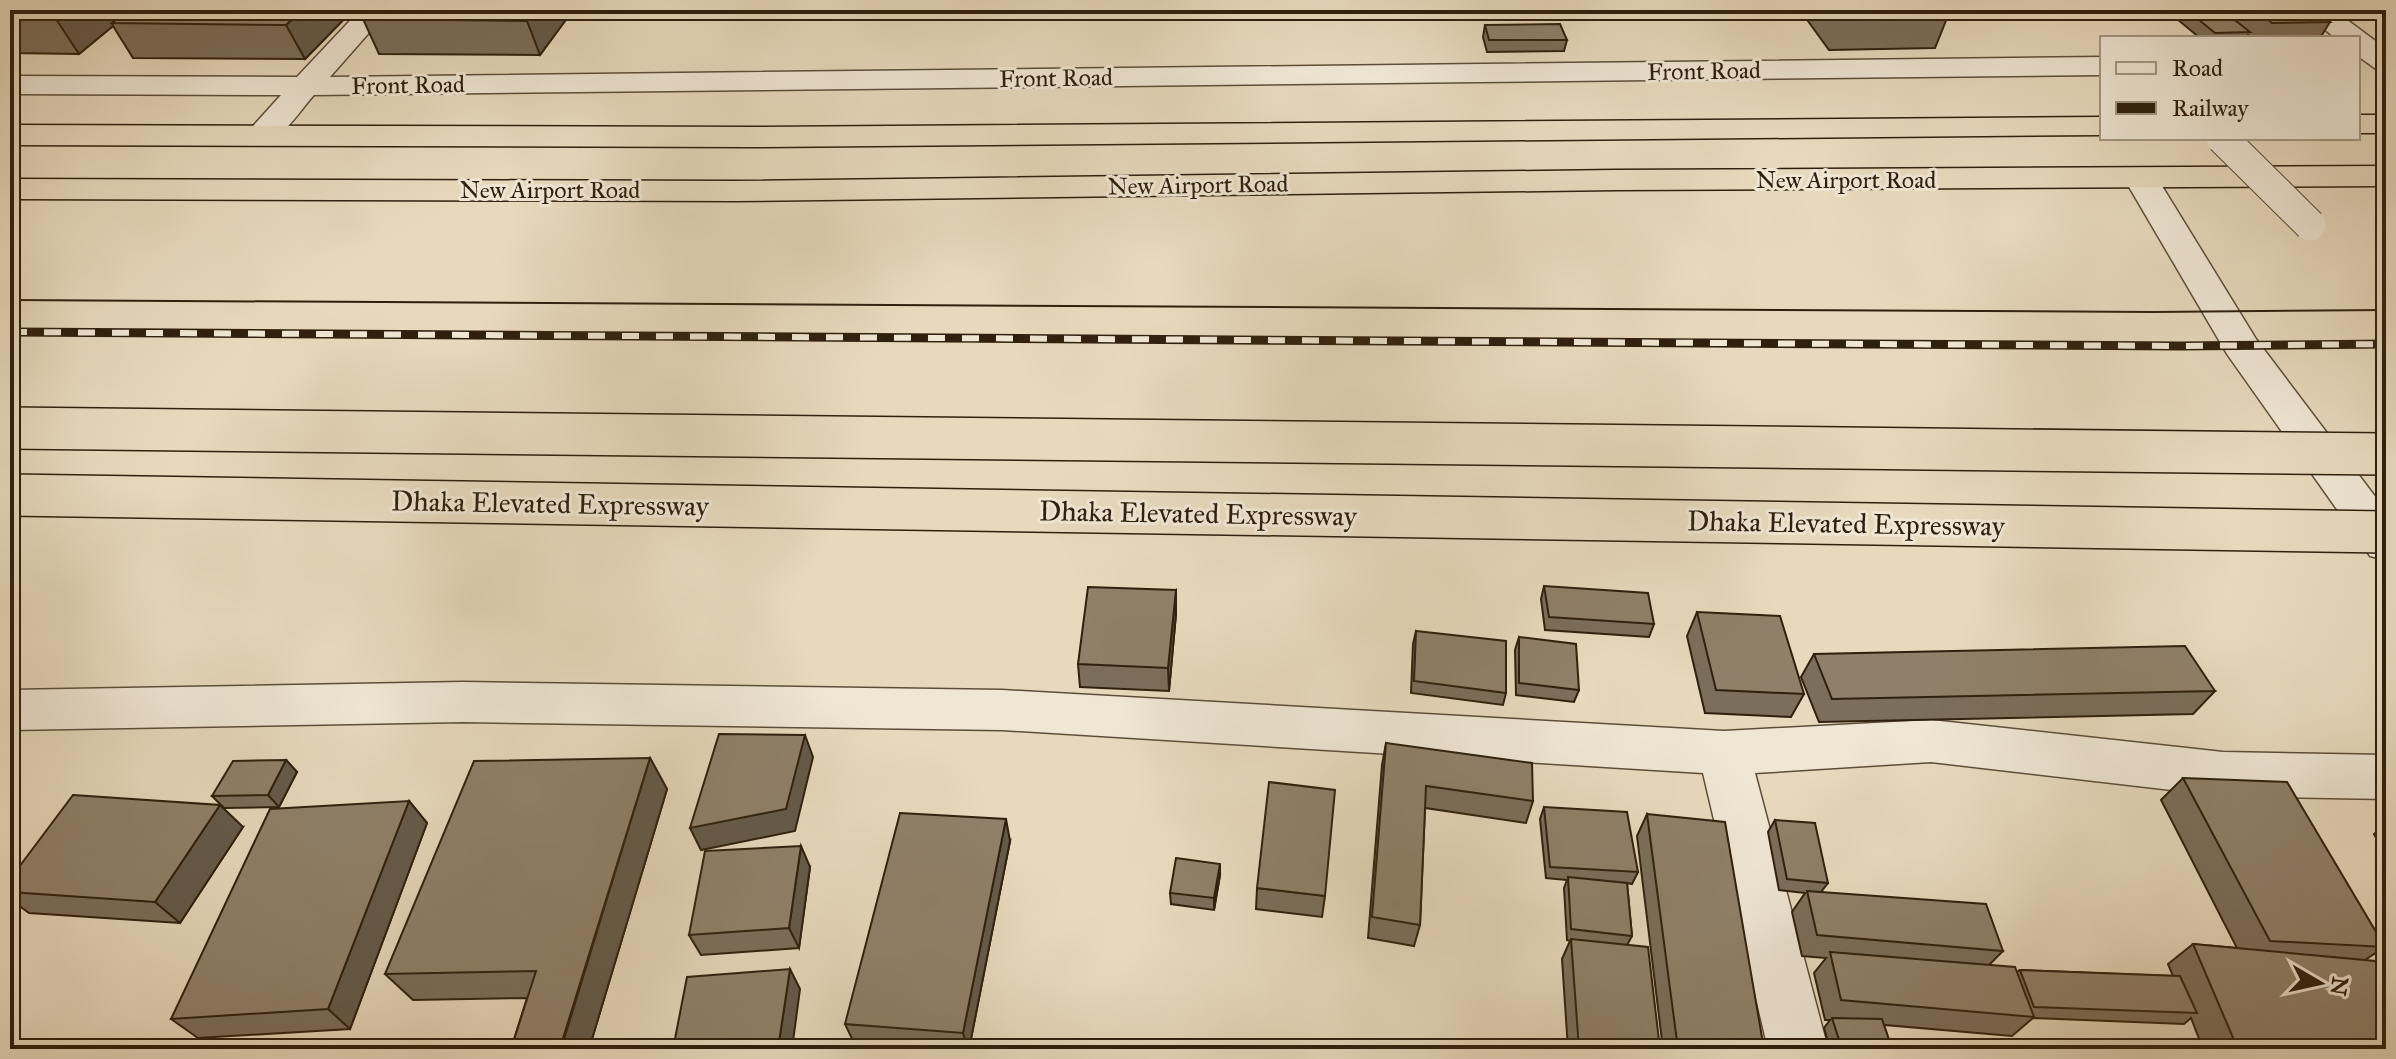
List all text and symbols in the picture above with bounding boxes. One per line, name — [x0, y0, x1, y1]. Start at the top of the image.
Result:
legend — [2100, 36, 2360, 140]
text: Road — [2172, 53, 2223, 83]
street label: Front Road — [1647, 55, 1761, 87]
street label: Front Road — [999, 62, 1113, 94]
street label: Front Road — [351, 69, 465, 101]
text: Railway — [2172, 93, 2249, 123]
street label: New Airport Road — [1756, 165, 1936, 195]
street label: New Airport Road — [1107, 168, 1289, 202]
street label: New Airport Road — [460, 175, 640, 205]
street label: Dhaka Elevated Expressway — [391, 483, 710, 524]
street label: Dhaka Elevated Expressway — [1039, 493, 1358, 534]
street label: Dhaka Elevated Expressway — [1687, 503, 2006, 544]
north arrow — [2280, 943, 2360, 1023]
text: N — [2324, 975, 2354, 998]

